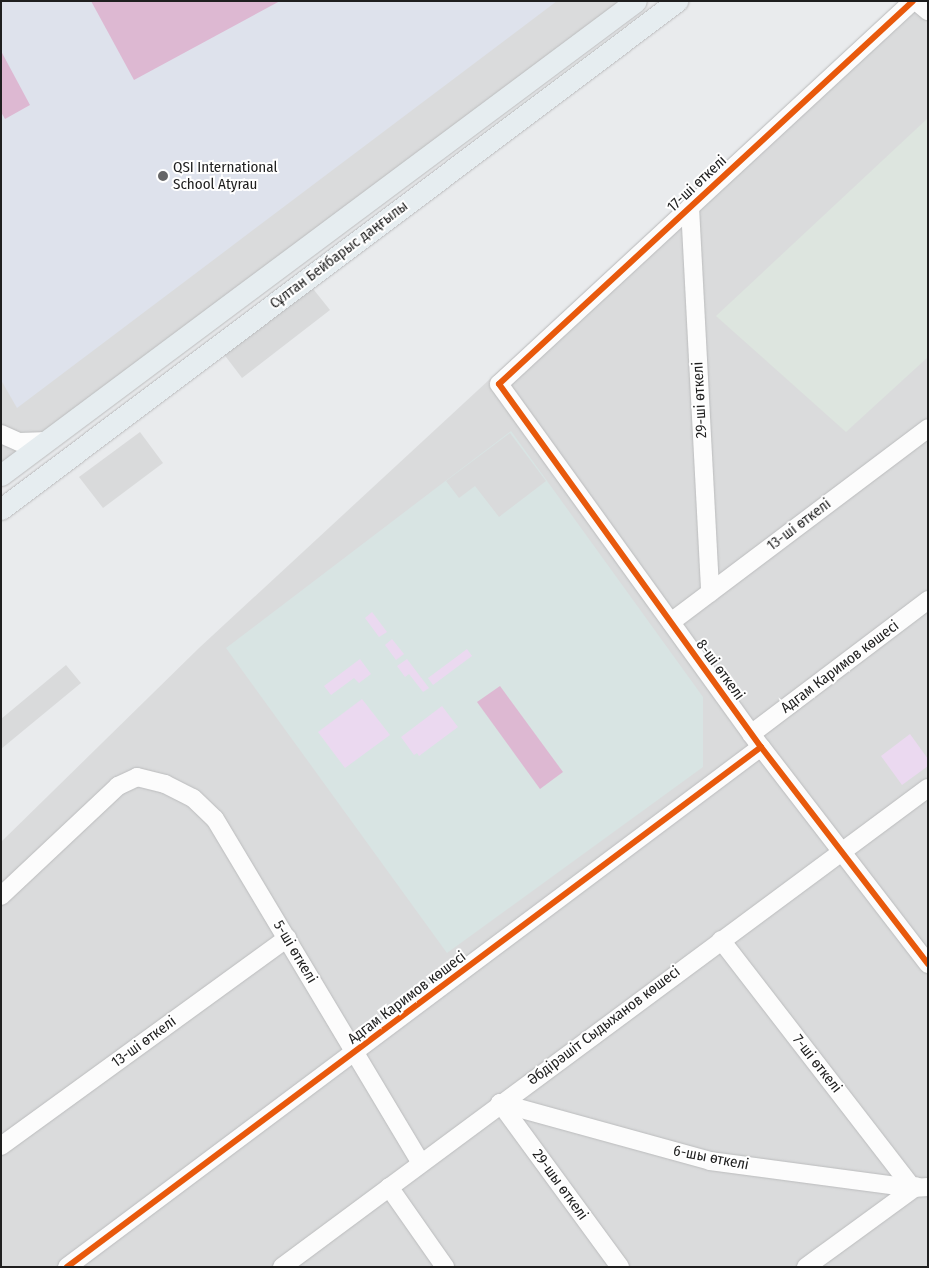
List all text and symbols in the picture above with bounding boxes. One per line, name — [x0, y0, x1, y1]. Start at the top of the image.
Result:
street label: 17-ші өткелі — [664, 152, 730, 216]
place label: QSI International School Atyrau — [173, 158, 277, 193]
marker: QSI International School Atyrau — [157, 170, 169, 182]
street label: Сұлтан Бейбарыс даңғылы — [266, 197, 412, 313]
street label: 29-ші өткелі — [689, 361, 711, 439]
street label: 13-ші өткелі — [763, 495, 835, 555]
street label: Адгам Каримов көшесі — [777, 617, 903, 717]
street label: 8-ші өткелі — [692, 636, 748, 704]
street label: 5-ші өткелі — [269, 917, 321, 987]
street label: Адгам Каримов көшесі — [344, 948, 470, 1048]
street label: Әбдірәшіт Сыдыханов көшесі — [524, 963, 684, 1089]
street label: 13-ші өткелі — [108, 1013, 180, 1071]
street label: 7-ші өткелі — [789, 1031, 845, 1097]
street label: 6-шы өткелі — [672, 1142, 750, 1174]
street label: 29-шы өткелі — [528, 1146, 592, 1224]

